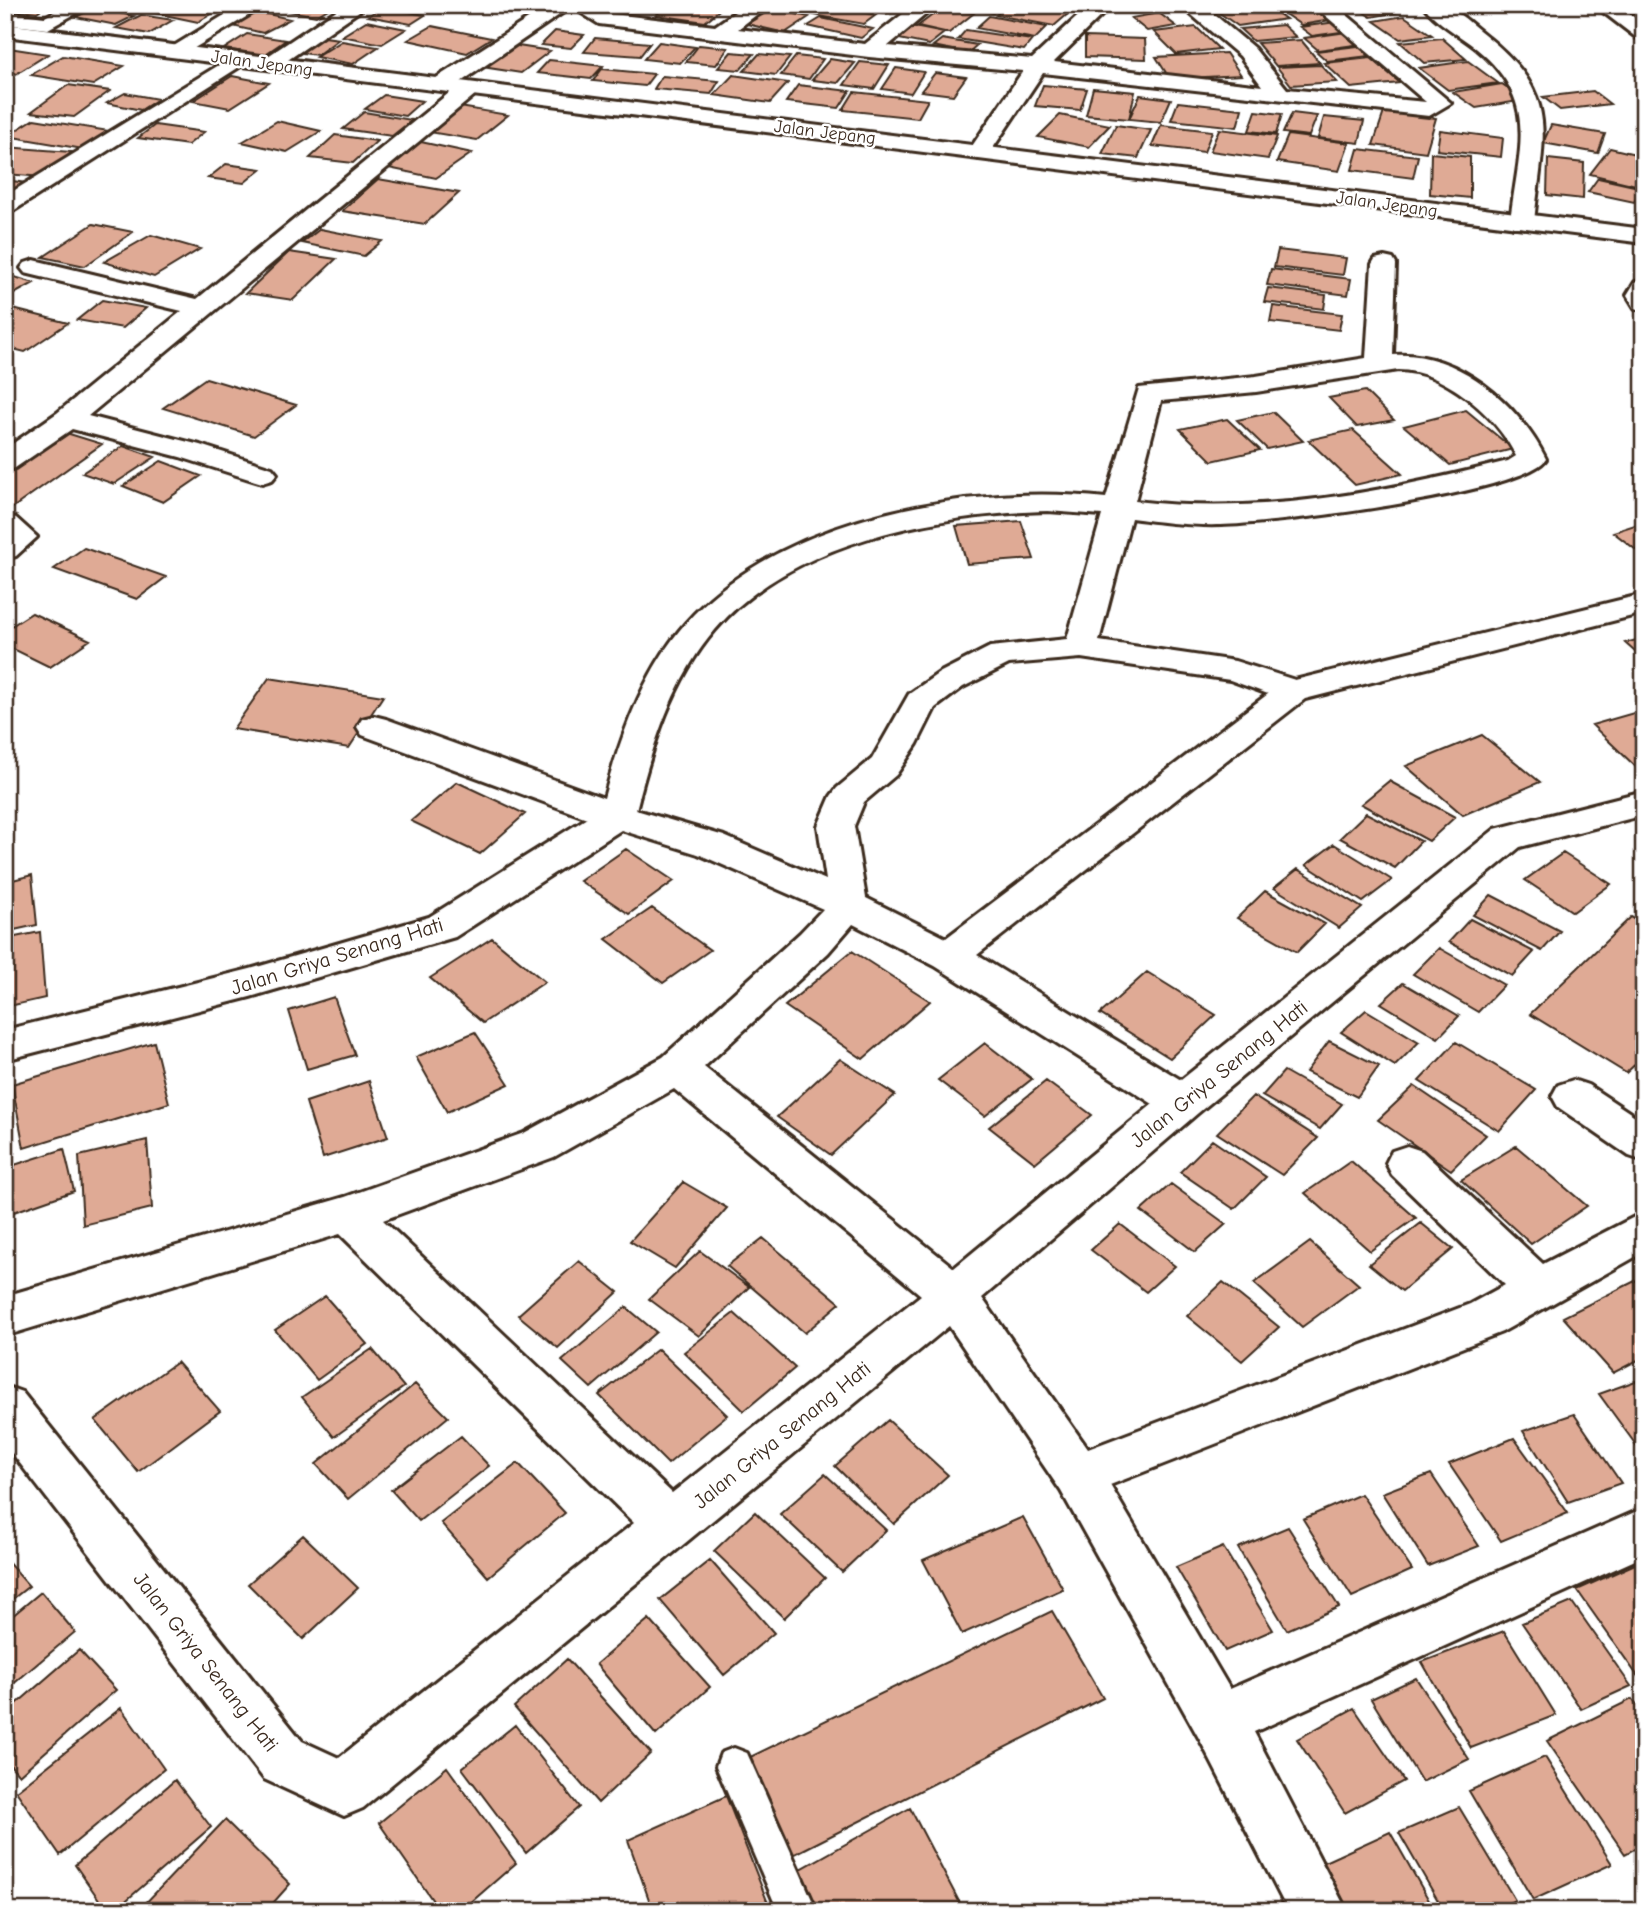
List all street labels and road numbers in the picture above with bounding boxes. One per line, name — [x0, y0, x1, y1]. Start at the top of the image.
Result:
street label: Jalan Jepang — [210, 46, 314, 81]
street label: Jalan Jepang — [773, 116, 877, 149]
street label: Jalan Jepang — [1335, 187, 1439, 222]
street label: Jalan Griya Senang Hati — [228, 912, 446, 1000]
street label: Jalan Griya Senang Hati — [1126, 995, 1312, 1153]
street label: Jalan Griya Senang Hati — [689, 1356, 875, 1514]
street label: Jalan Griya Senang Hati — [129, 1568, 283, 1756]

